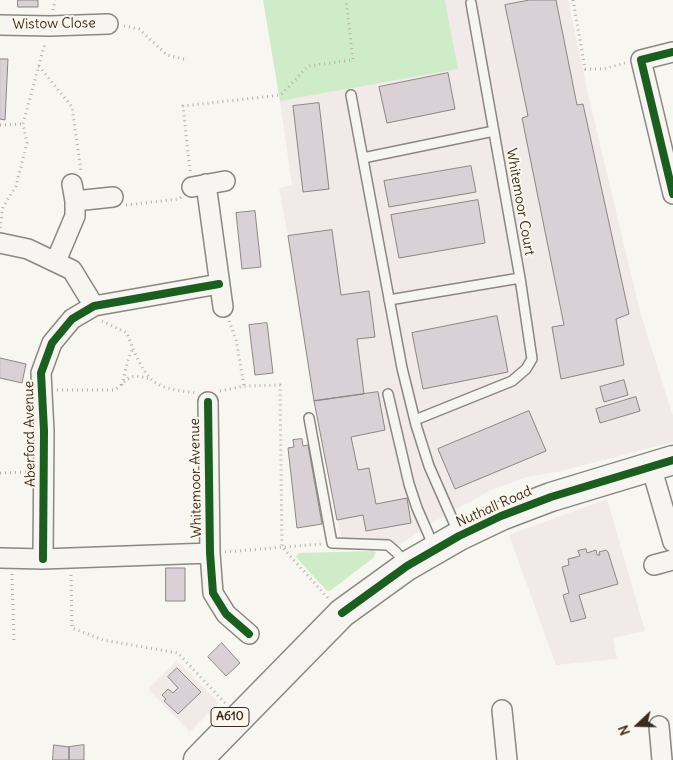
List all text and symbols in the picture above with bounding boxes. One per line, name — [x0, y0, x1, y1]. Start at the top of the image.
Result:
street label: Wistow Close — [12, 15, 96, 33]
street label: Whitemoor Court — [502, 147, 538, 257]
street label: Aberford Avenue — [21, 381, 39, 487]
street label: Whitemoor Avenue — [187, 418, 205, 538]
street label: Nuthall Road — [454, 483, 534, 531]
north arrow — [613, 700, 663, 750]
road number: A610 — [211, 708, 249, 726]
text: N — [614, 723, 634, 738]

